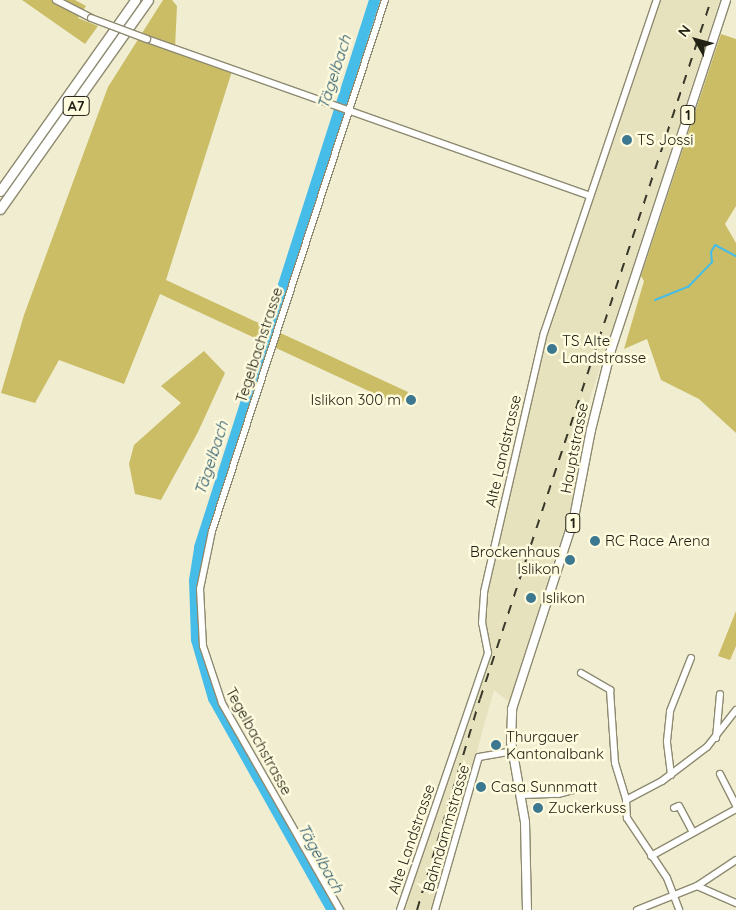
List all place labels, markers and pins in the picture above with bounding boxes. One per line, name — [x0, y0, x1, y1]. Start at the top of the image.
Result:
place label: TS Jossi — [637, 131, 694, 149]
marker: TS Jossi — [621, 134, 633, 146]
place label: TS Alte Landstrasse — [562, 331, 646, 366]
marker: TS Alte Landstrasse — [546, 343, 558, 355]
place label: Islikon 300 m — [311, 391, 401, 409]
marker: Islikon 300 m — [405, 394, 417, 406]
place label: RC Race Arena — [605, 532, 710, 550]
marker: RC Race Arena — [589, 535, 601, 547]
place label: Brockenhaus Islikon — [470, 542, 560, 577]
marker: Brockenhaus Islikon — [564, 554, 576, 566]
place label: Islikon — [542, 589, 585, 607]
marker: Islikon — [524, 591, 538, 605]
place label: Thurgauer Kantonalbank — [506, 727, 604, 762]
marker: Thurgauer Kantonalbank — [490, 739, 502, 751]
place label: Casa Sunnmatt — [491, 778, 597, 796]
marker: Casa Sunnmatt — [475, 781, 487, 793]
place label: Zuckerkuss — [548, 799, 626, 817]
marker: Zuckerkuss — [532, 802, 544, 814]

